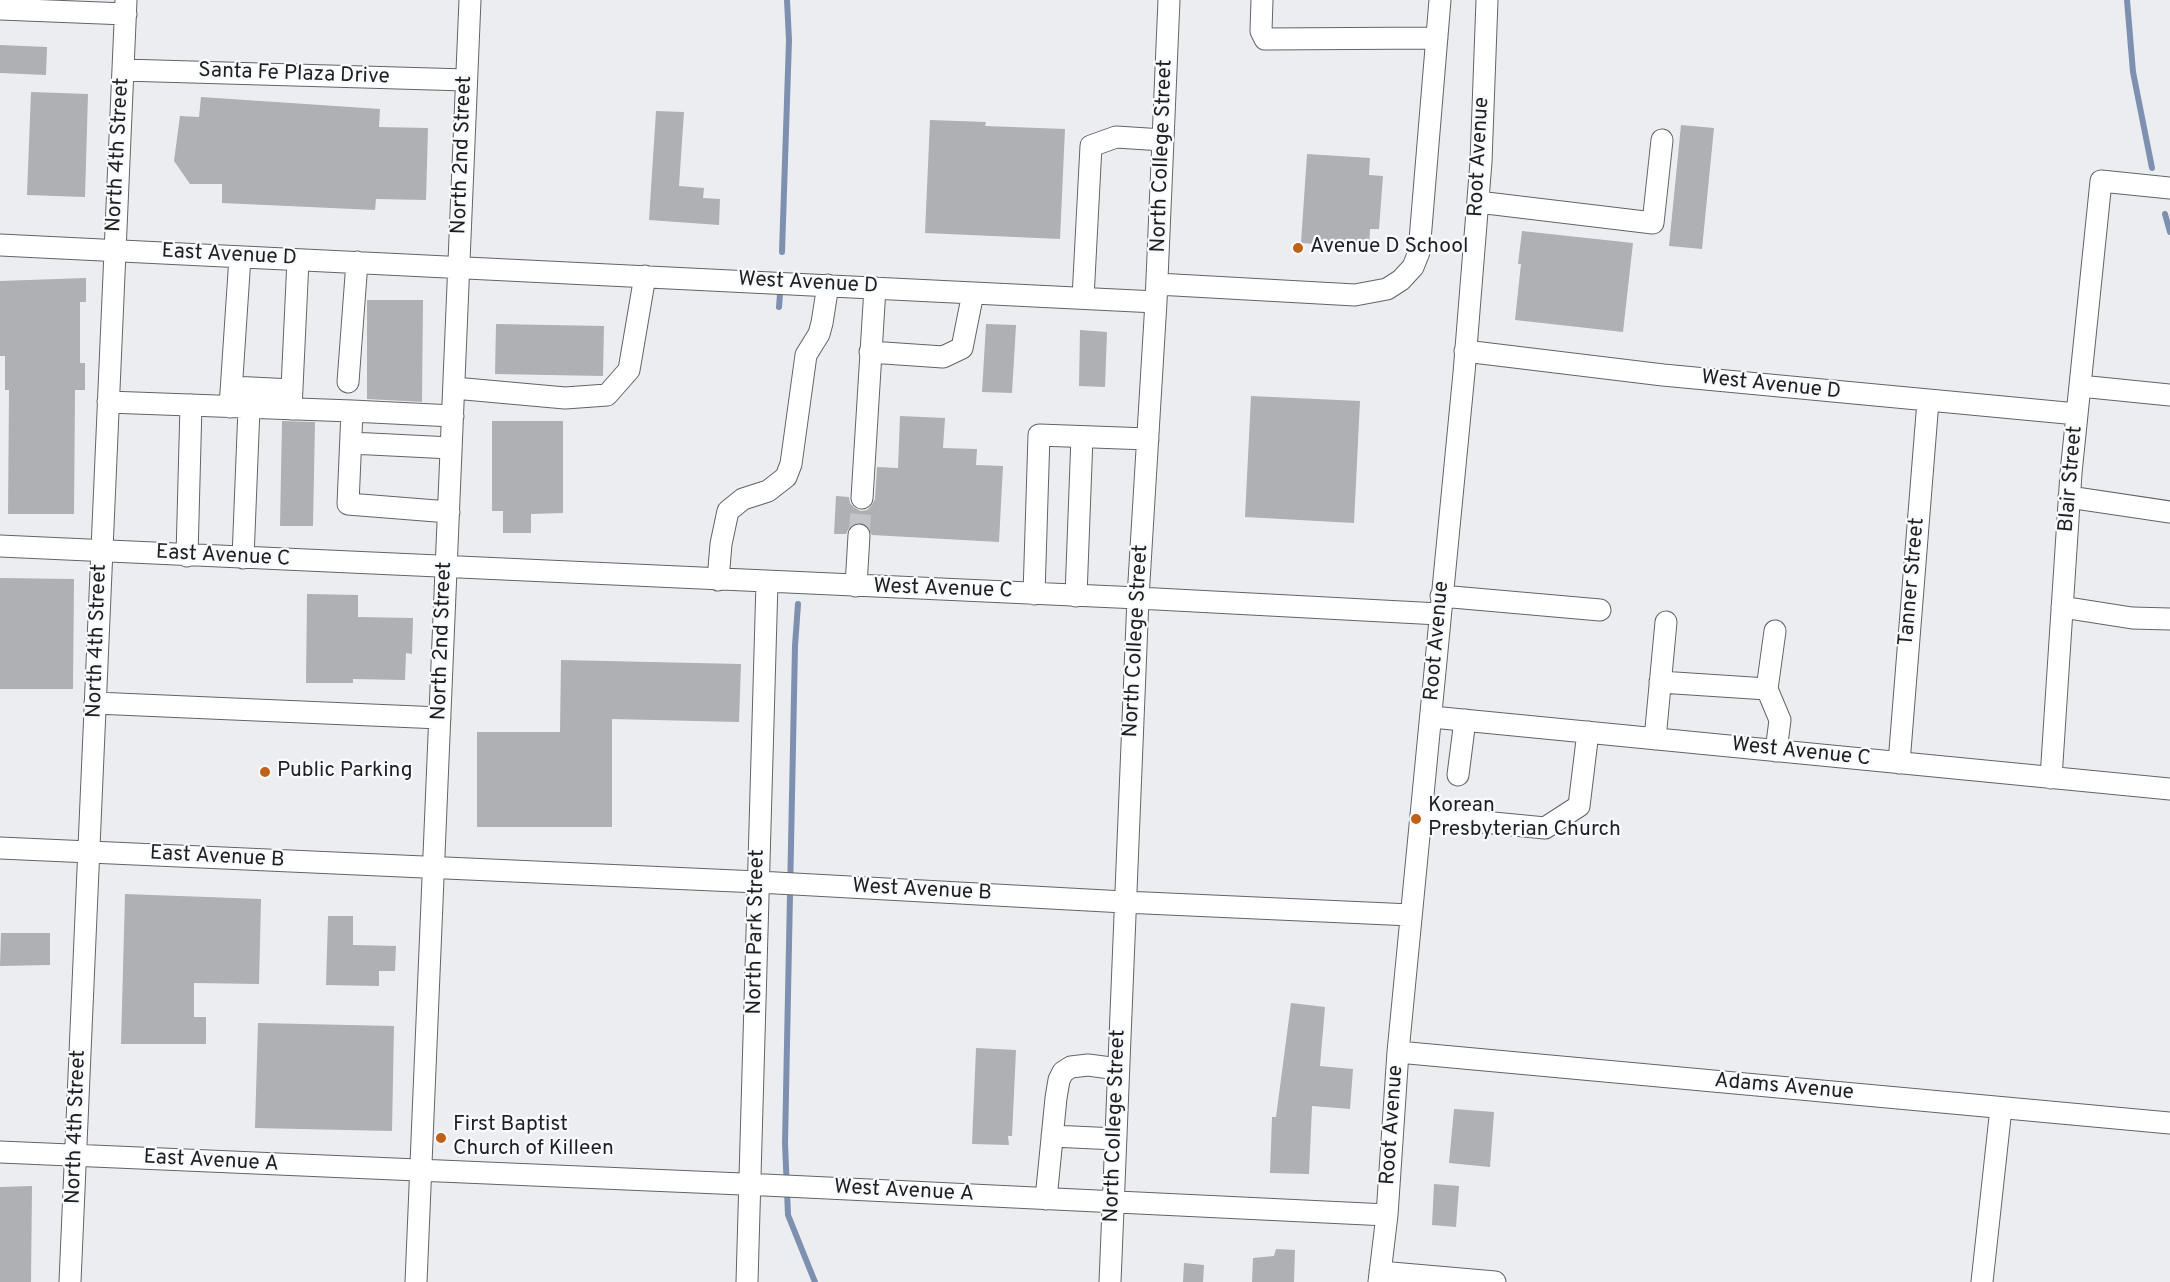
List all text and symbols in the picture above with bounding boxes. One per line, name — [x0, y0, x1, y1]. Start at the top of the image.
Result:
street label: Santa Fe Plaza Drive — [198, 59, 390, 91]
street label: North College Street — [1147, 59, 1179, 253]
street label: North 2nd Street — [448, 75, 478, 235]
street label: North 4th Street — [102, 77, 136, 233]
street label: Root Avenue — [1464, 96, 1496, 218]
place label: Avenue D School — [1310, 235, 1469, 261]
street label: East Avenue D — [161, 240, 297, 272]
marker: Avenue D School — [1291, 241, 1305, 255]
street label: West Avenue D — [737, 268, 879, 300]
street label: West Avenue D — [1700, 366, 1842, 406]
street label: Blair Street — [2055, 425, 2089, 533]
street label: Tanner Street — [1895, 517, 1931, 647]
street label: East Avenue C — [155, 541, 291, 573]
street label: North College Street — [1119, 544, 1155, 738]
street label: North 2nd Street — [428, 561, 458, 721]
street label: North 4th Street — [83, 563, 113, 719]
street label: West Avenue C — [873, 575, 1013, 605]
street label: Root Avenue — [1420, 580, 1456, 702]
street label: West Avenue C — [1730, 733, 1872, 773]
place label: Public Parking — [277, 759, 412, 785]
marker: Public Parking — [258, 765, 272, 779]
place label: Korean Presbyterian Church — [1428, 794, 1621, 844]
marker: Korean Presbyterian Church — [1409, 812, 1423, 826]
street label: East Avenue B — [149, 842, 285, 874]
street label: North Park Street — [743, 849, 771, 1015]
street label: West Avenue B — [852, 875, 992, 907]
street label: North College Street — [1100, 1029, 1132, 1223]
street label: North 4th Street — [62, 1049, 92, 1205]
street label: Root Avenue — [1376, 1064, 1410, 1186]
street label: Adams Avenue — [1713, 1069, 1855, 1107]
place label: First Baptist Church of Killeen — [453, 1113, 614, 1163]
marker: First Baptist Church of Killeen — [434, 1131, 448, 1145]
street label: East Avenue A — [143, 1146, 279, 1178]
street label: West Avenue A — [833, 1176, 975, 1208]

